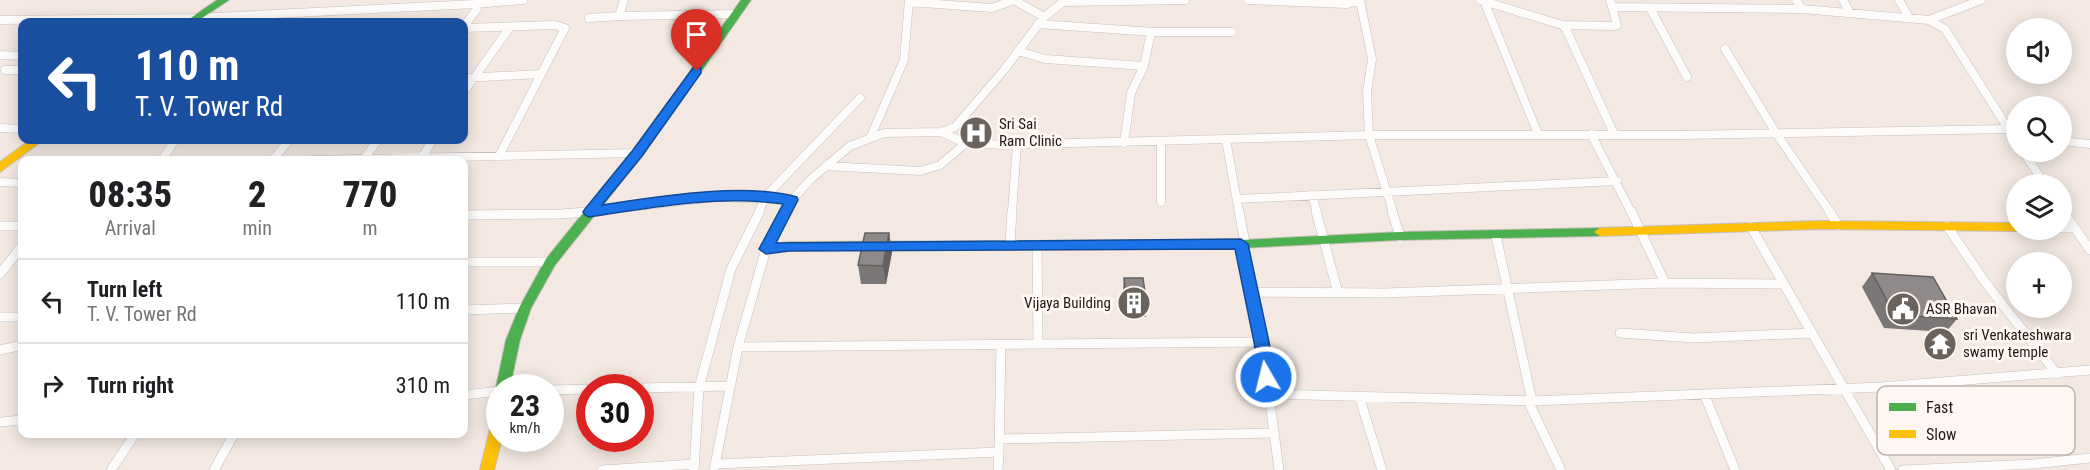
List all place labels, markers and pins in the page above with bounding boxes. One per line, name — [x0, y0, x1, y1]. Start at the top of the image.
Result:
pin — [671, 9, 722, 71]
hospital icon: Sri Sai Ram Clinic — [958, 115, 994, 151]
place label: Sri Sai Ram Clinic — [999, 115, 1062, 150]
building icon: Vijaya Building — [1116, 285, 1152, 321]
public building icon: ASR Bhavan — [1885, 291, 1921, 327]
place label: Vijaya Building — [1024, 294, 1111, 312]
place label: ASR Bhavan — [1926, 300, 1997, 318]
temple icon: sri Venkateshwara swamy temple — [1922, 326, 1958, 362]
place label: sri Venkateshwara swamy temple — [1963, 326, 2072, 361]

